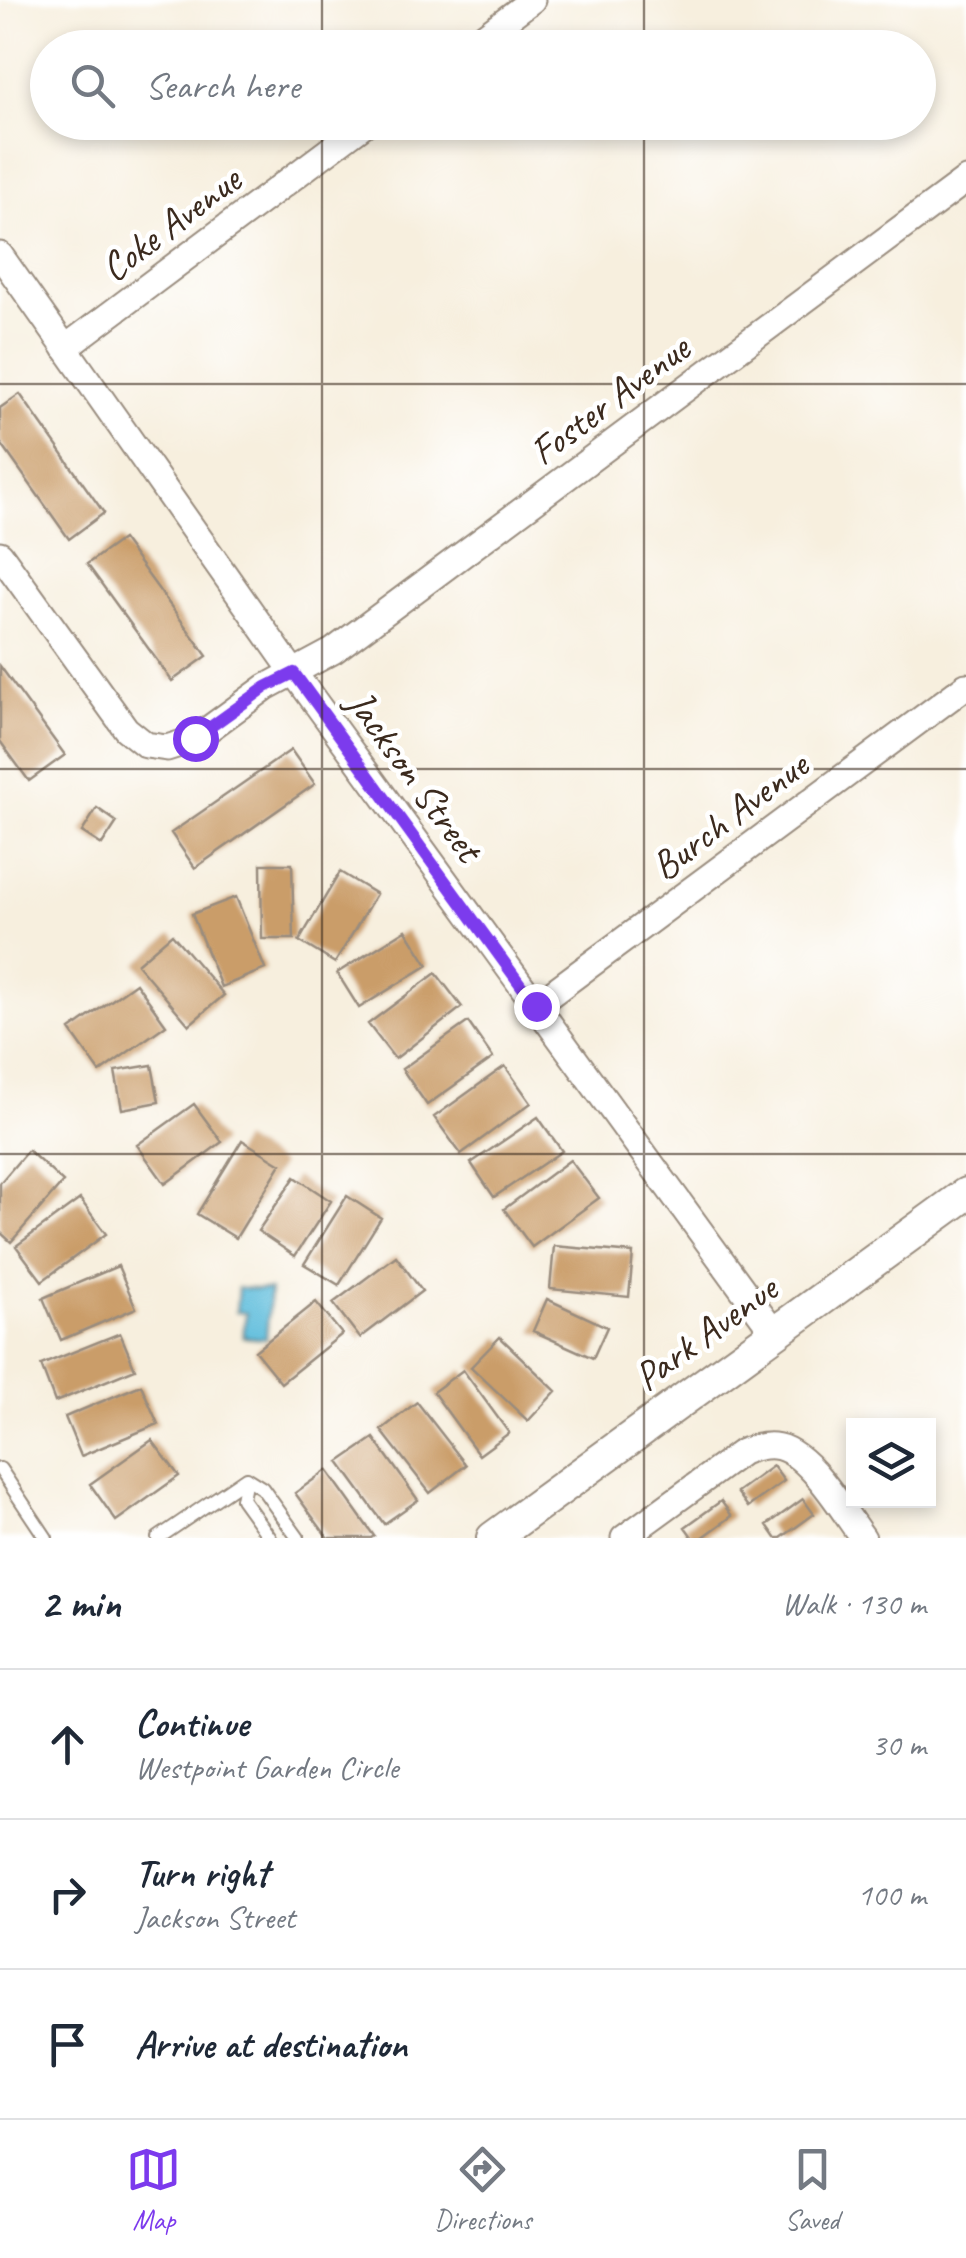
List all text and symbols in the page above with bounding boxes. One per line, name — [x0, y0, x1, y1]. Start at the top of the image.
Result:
search box — [30, 30, 936, 140]
icon: search — [65, 58, 120, 113]
text: Search here — [145, 62, 300, 109]
street label: Coke Avenue — [91, 153, 253, 293]
street label: Foster Avenue — [520, 322, 702, 476]
street label: Jackson Street — [334, 678, 495, 874]
route start — [173, 716, 219, 762]
street label: Burch Avenue — [641, 739, 820, 891]
route end — [514, 984, 560, 1030]
street label: Park Avenue — [624, 1262, 790, 1402]
map controls — [846, 1418, 936, 1508]
button: layers — [846, 1418, 936, 1508]
text: 2 min — [40, 1577, 120, 1630]
text: Walk · 130 m — [782, 1583, 926, 1624]
text: Continue — [135, 1700, 249, 1747]
icon: ahead — [40, 1717, 95, 1772]
text: 30 m — [872, 1724, 926, 1765]
text: Westpoint Garden Circle — [135, 1747, 398, 1788]
text: Turn right — [135, 1850, 269, 1897]
icon: right — [40, 1867, 95, 1922]
text: 100 m — [857, 1874, 926, 1915]
text: Jackson Street — [135, 1897, 295, 1938]
icon: arrive — [40, 2017, 95, 2072]
text: Arrive at destination — [135, 2021, 407, 2068]
tab: Map — [126, 2142, 181, 2237]
tab: Directions — [434, 2142, 532, 2237]
tab: Saved — [785, 2142, 840, 2237]

